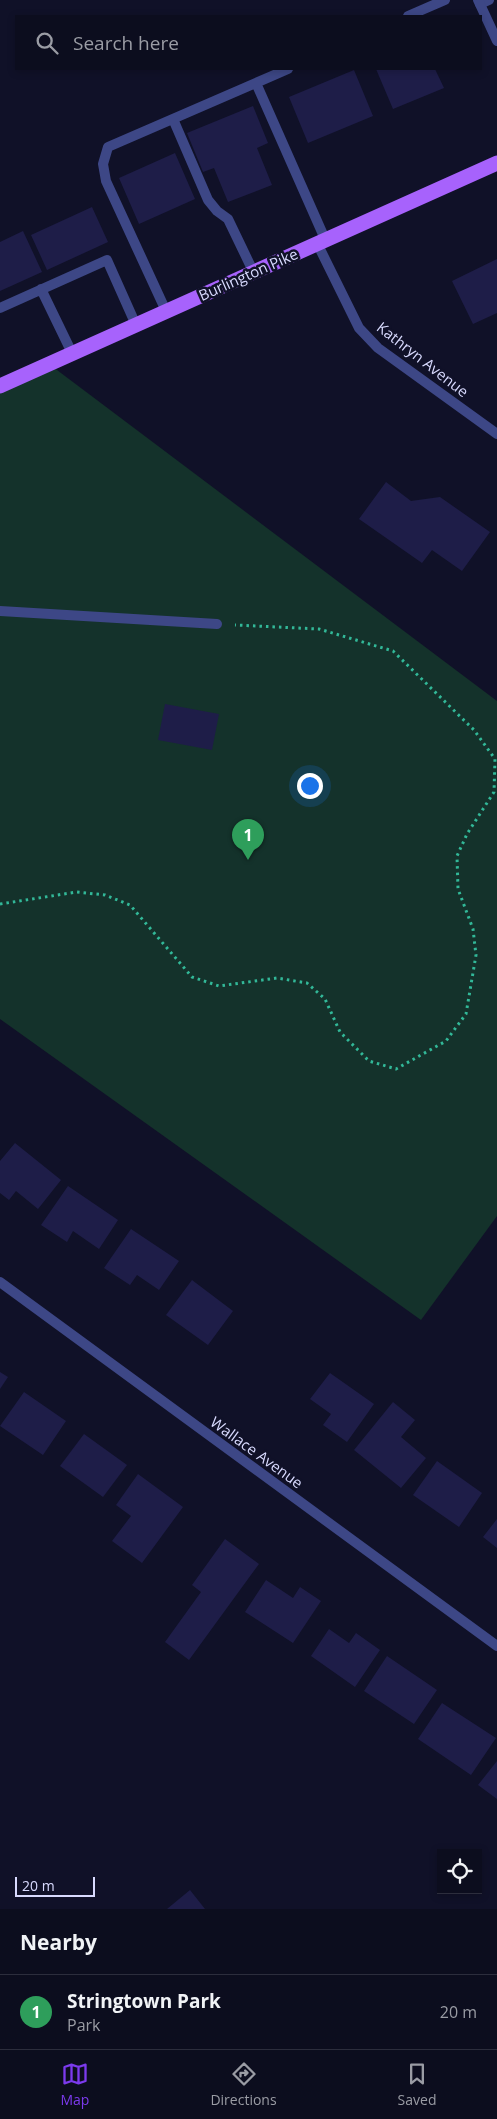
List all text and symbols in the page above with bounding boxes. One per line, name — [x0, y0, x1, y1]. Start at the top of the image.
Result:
search box — [15, 15, 482, 70]
icon: search — [33, 29, 61, 57]
text: Search here — [73, 30, 179, 56]
street label: Burlington Pike — [195, 243, 301, 305]
street label: Kathryn Avenue — [373, 317, 473, 401]
your location — [297, 773, 323, 799]
pin: 1 — [232, 819, 264, 860]
street label: Wallace Avenue — [207, 1412, 307, 1492]
map controls — [437, 1849, 482, 1894]
button: locate — [437, 1849, 482, 1894]
scale bar — [15, 1874, 95, 1897]
text: 20 m — [22, 1876, 55, 1895]
text: Nearby — [20, 1928, 97, 1956]
text: Stringtown Park — [67, 1988, 221, 2014]
text: 1 — [31, 2001, 41, 2023]
text: 20 m — [440, 2001, 477, 2023]
text: Park — [67, 2014, 100, 2036]
tab: Map — [60, 2060, 89, 2109]
tab: Directions — [210, 2060, 277, 2109]
tab: Saved — [398, 2060, 436, 2109]

